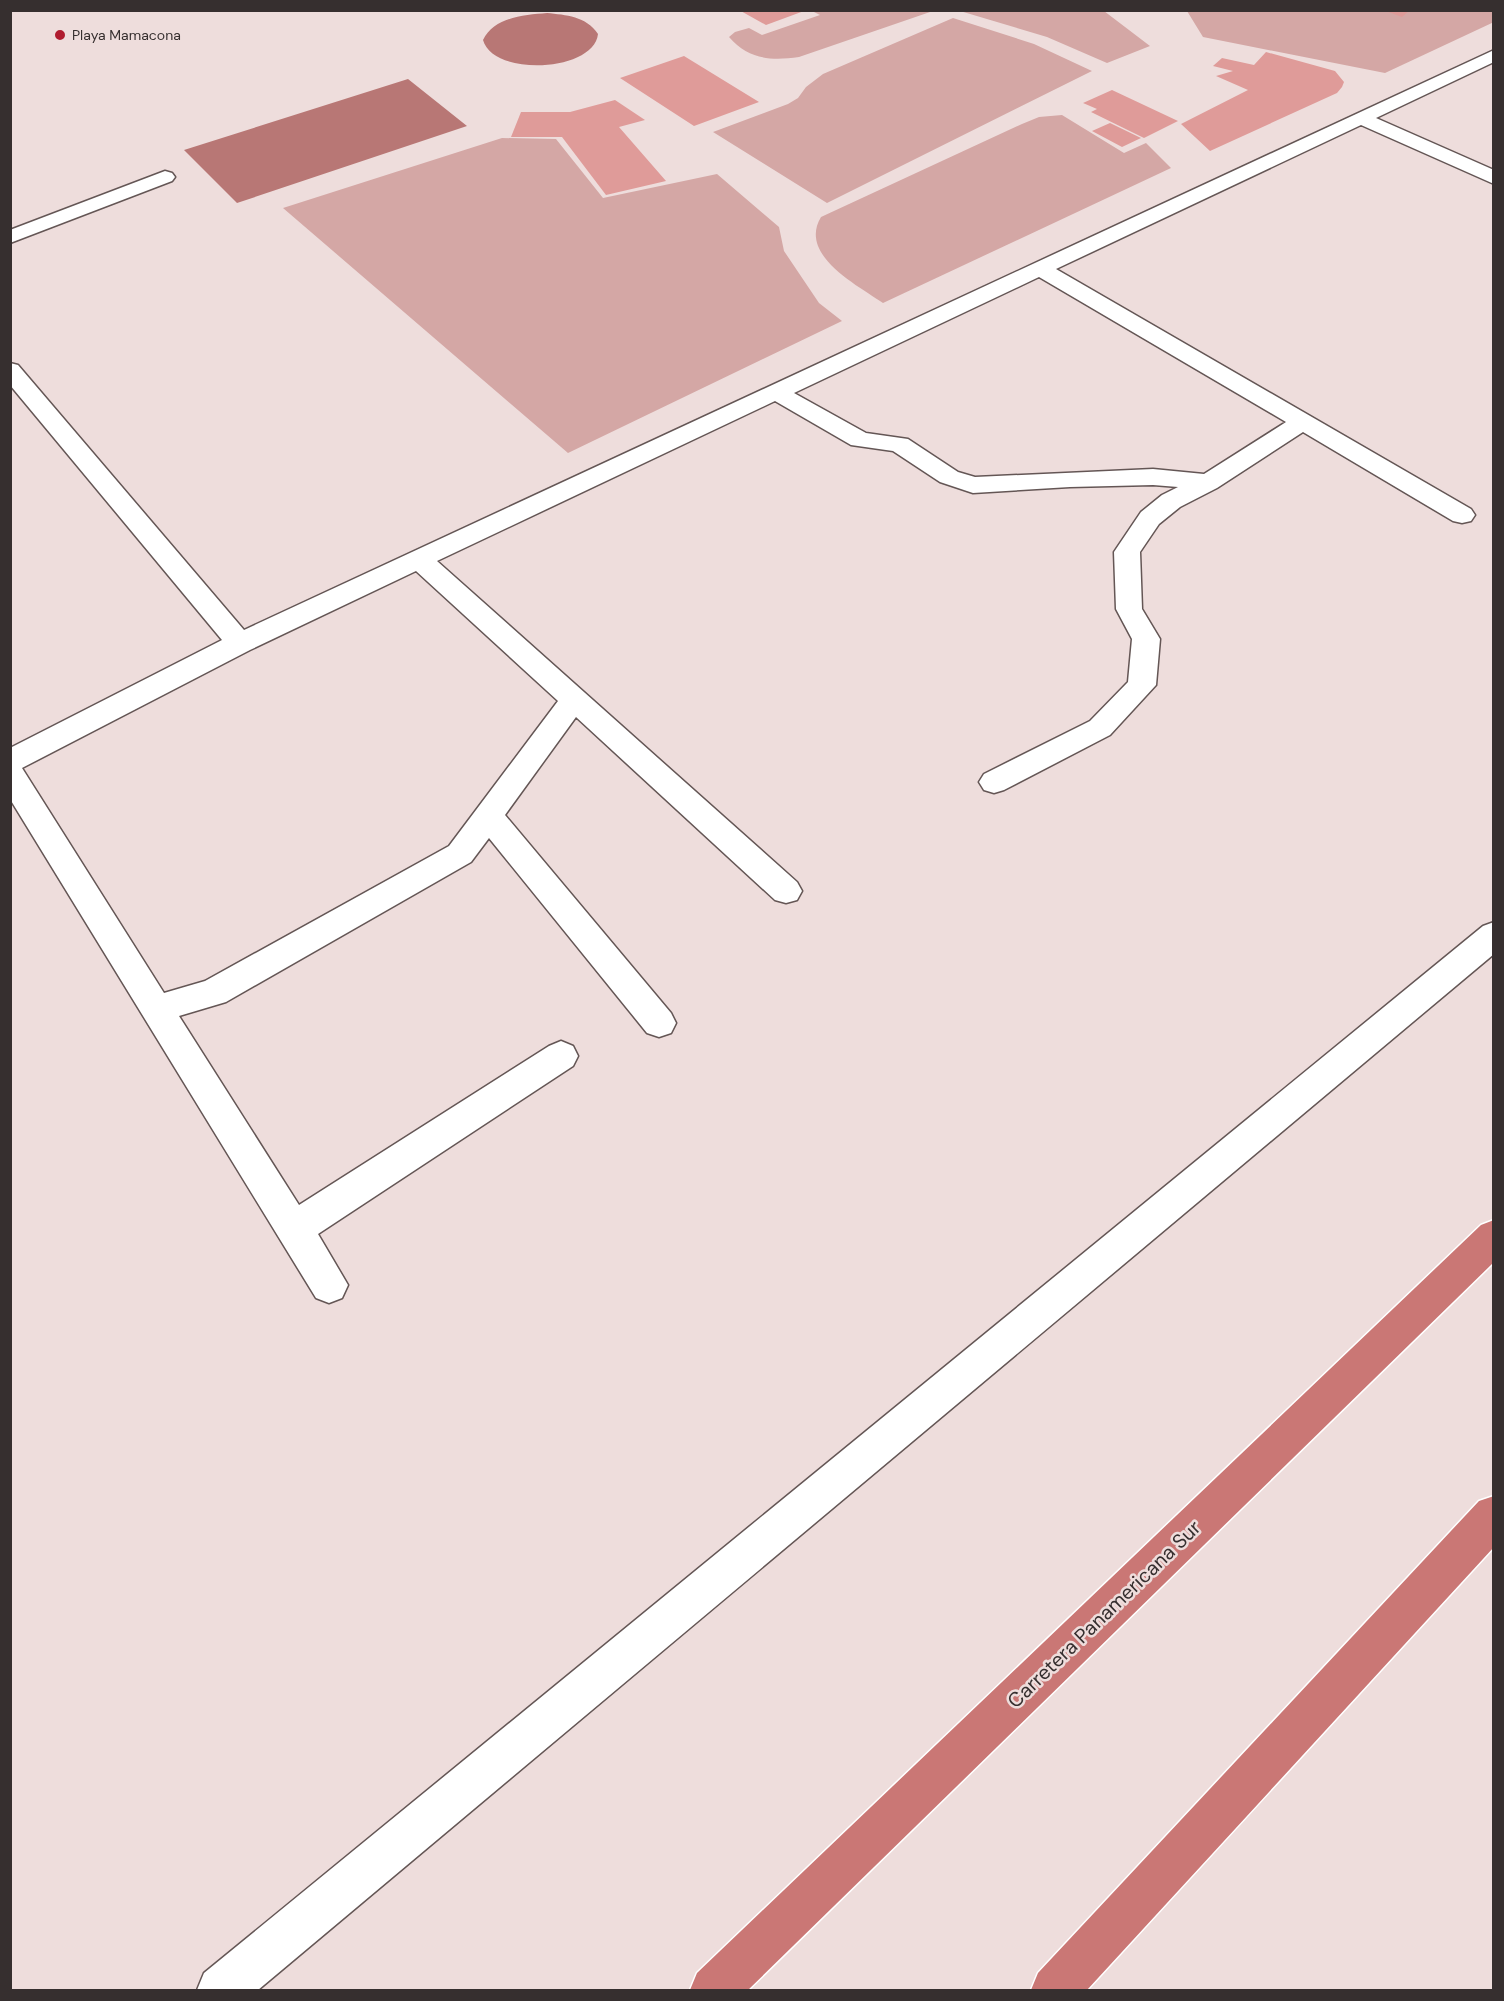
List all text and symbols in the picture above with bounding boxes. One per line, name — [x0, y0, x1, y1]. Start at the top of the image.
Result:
place label: Playa Mamacona — [72, 26, 181, 44]
marker: Playa Mamacona — [53, 28, 67, 42]
street label: Carretera Panamericana Sur — [1002, 1515, 1206, 1713]

